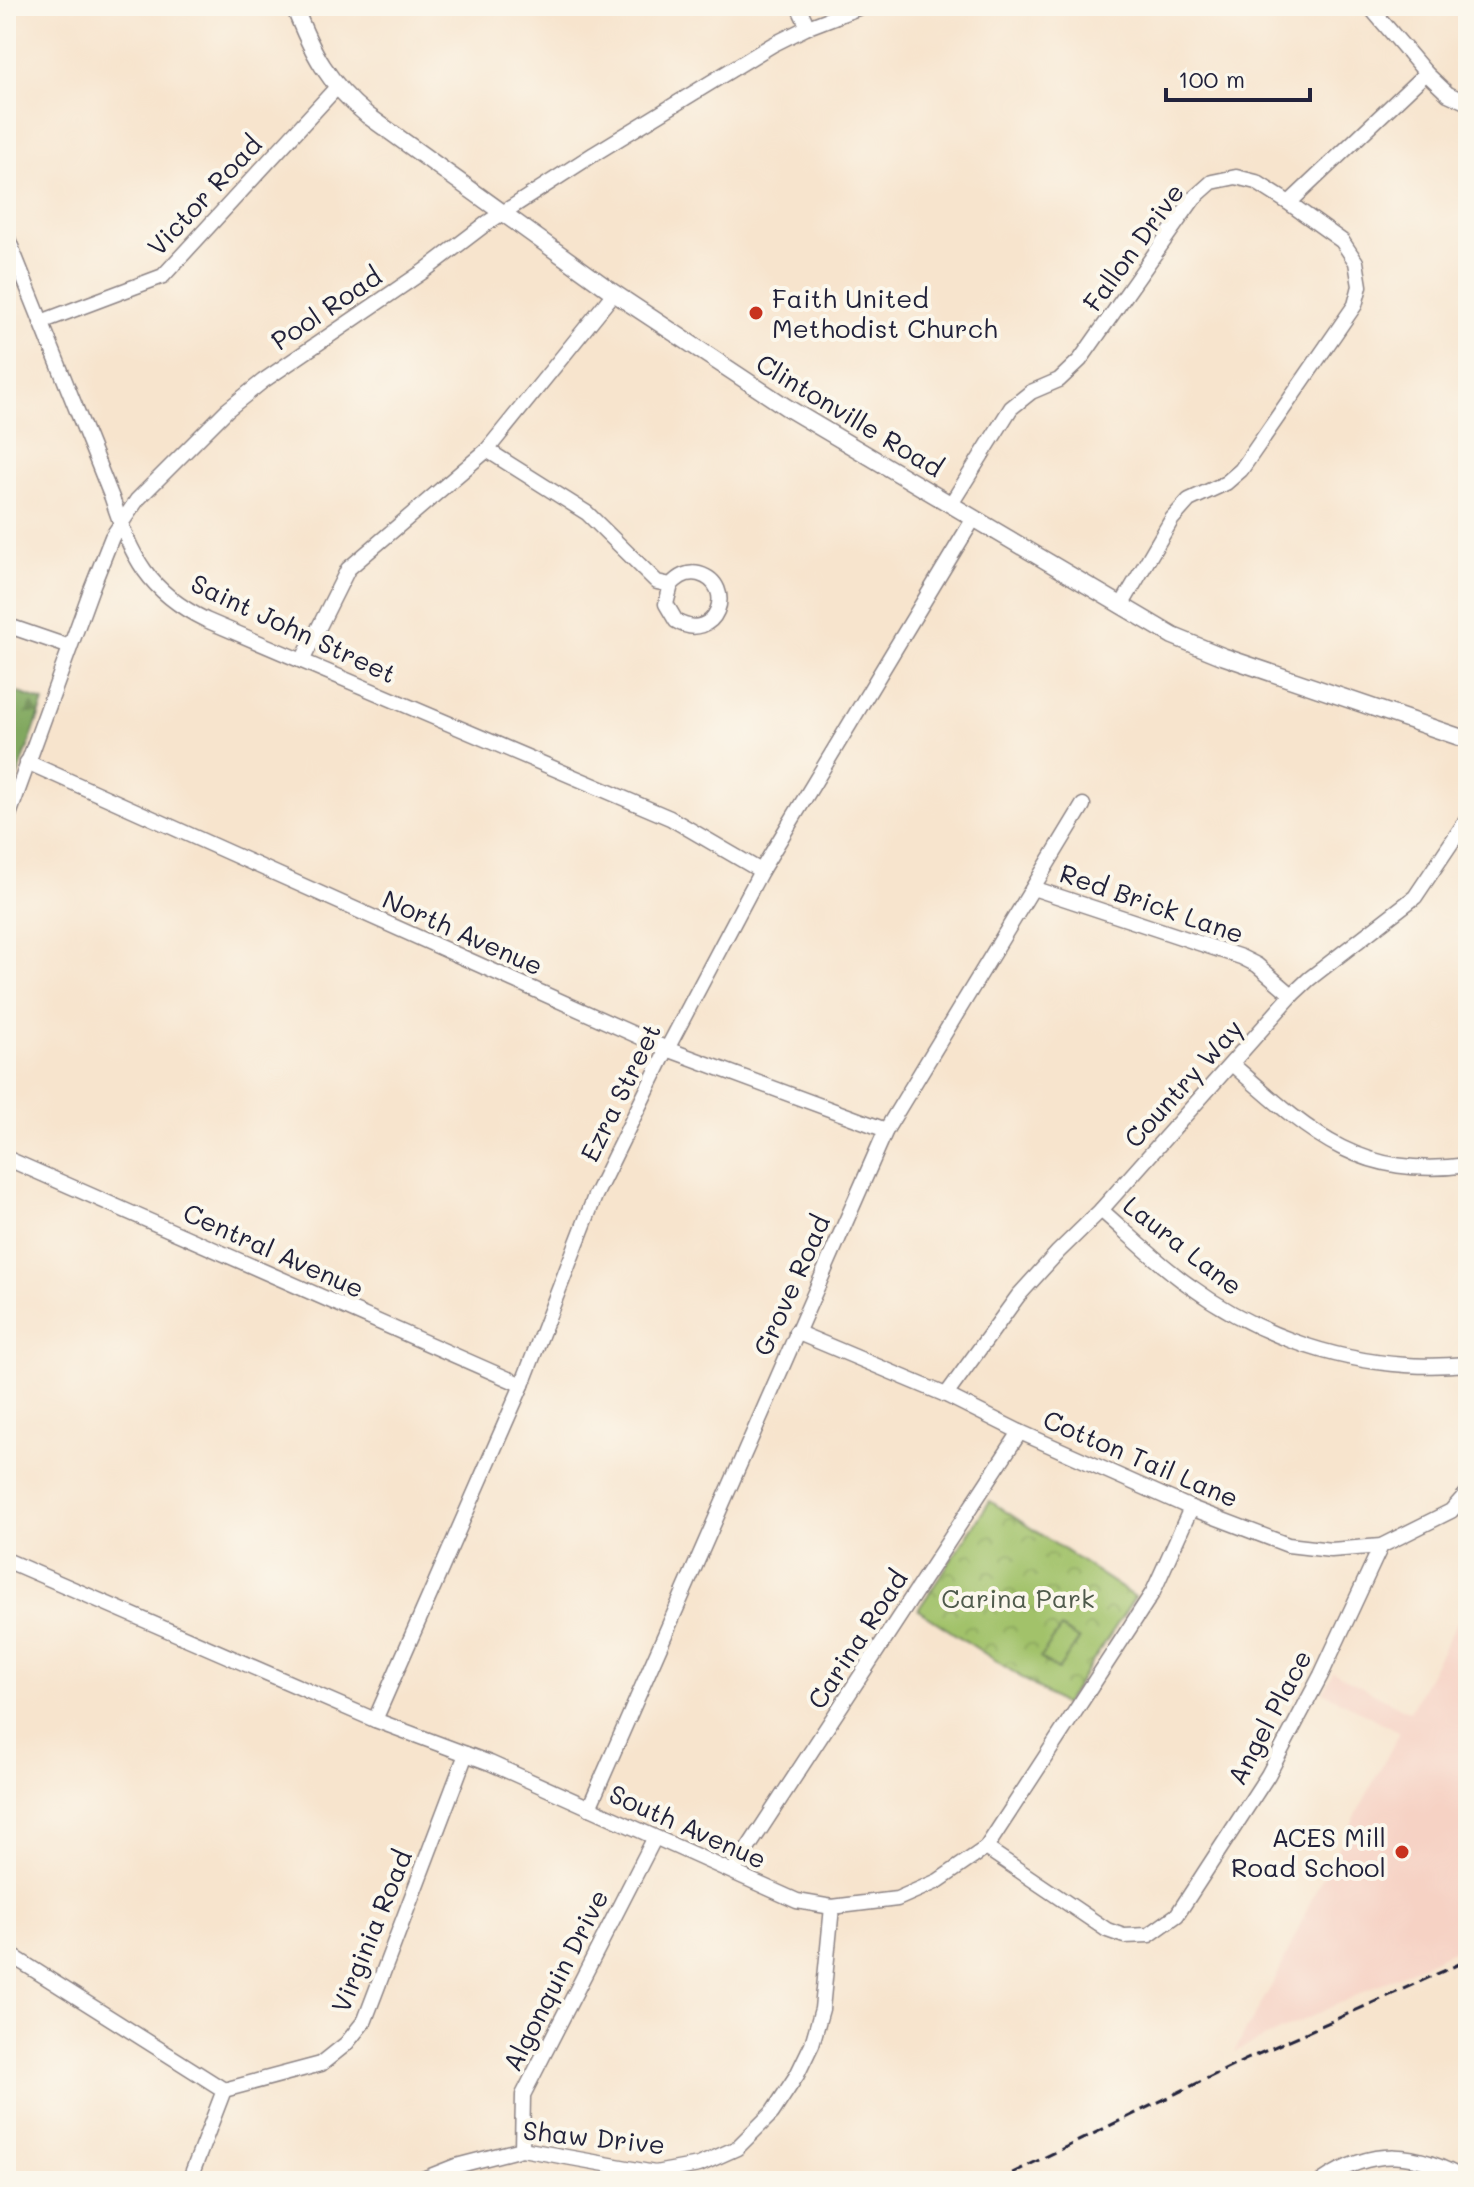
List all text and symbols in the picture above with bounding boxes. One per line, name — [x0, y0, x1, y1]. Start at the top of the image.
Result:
scale bar — [1166, 52, 1310, 102]
text: 100 m — [1178, 63, 1245, 94]
street label: Victor Road — [139, 127, 269, 263]
street label: Fallon Drive — [1075, 176, 1191, 318]
street label: Pool Road — [264, 259, 388, 357]
place label: Faith United Methodist Church — [772, 281, 998, 345]
marker: Faith United Methodist Church — [747, 304, 765, 322]
street label: Clintonville Road — [750, 346, 950, 484]
street label: Saint John Street — [186, 566, 402, 690]
street label: Red Brick Lane — [1055, 856, 1249, 950]
street label: North Avenue — [377, 881, 549, 983]
street label: Country Way — [1116, 1012, 1250, 1154]
street label: Ezra Street — [572, 1017, 668, 1167]
street label: Laura Lane — [1117, 1188, 1249, 1302]
street label: Central Avenue — [178, 1195, 370, 1305]
street label: Grove Road — [745, 1209, 837, 1361]
street label: Cotton Tail Lane — [1038, 1402, 1244, 1514]
street label: Carina Road — [799, 1563, 915, 1715]
park label: Carina Park — [941, 1581, 1095, 1615]
street label: Angel Place — [1219, 1643, 1319, 1791]
street label: South Avenue — [604, 1776, 772, 1876]
place label: ACES Mill Road School — [1231, 1820, 1386, 1884]
marker: ACES Mill Road School — [1393, 1843, 1411, 1861]
street label: Virginia Road — [323, 1845, 419, 2017]
street label: Algonquin Drive — [495, 1883, 615, 2077]
street label: Shaw Drive — [521, 2113, 667, 2161]

